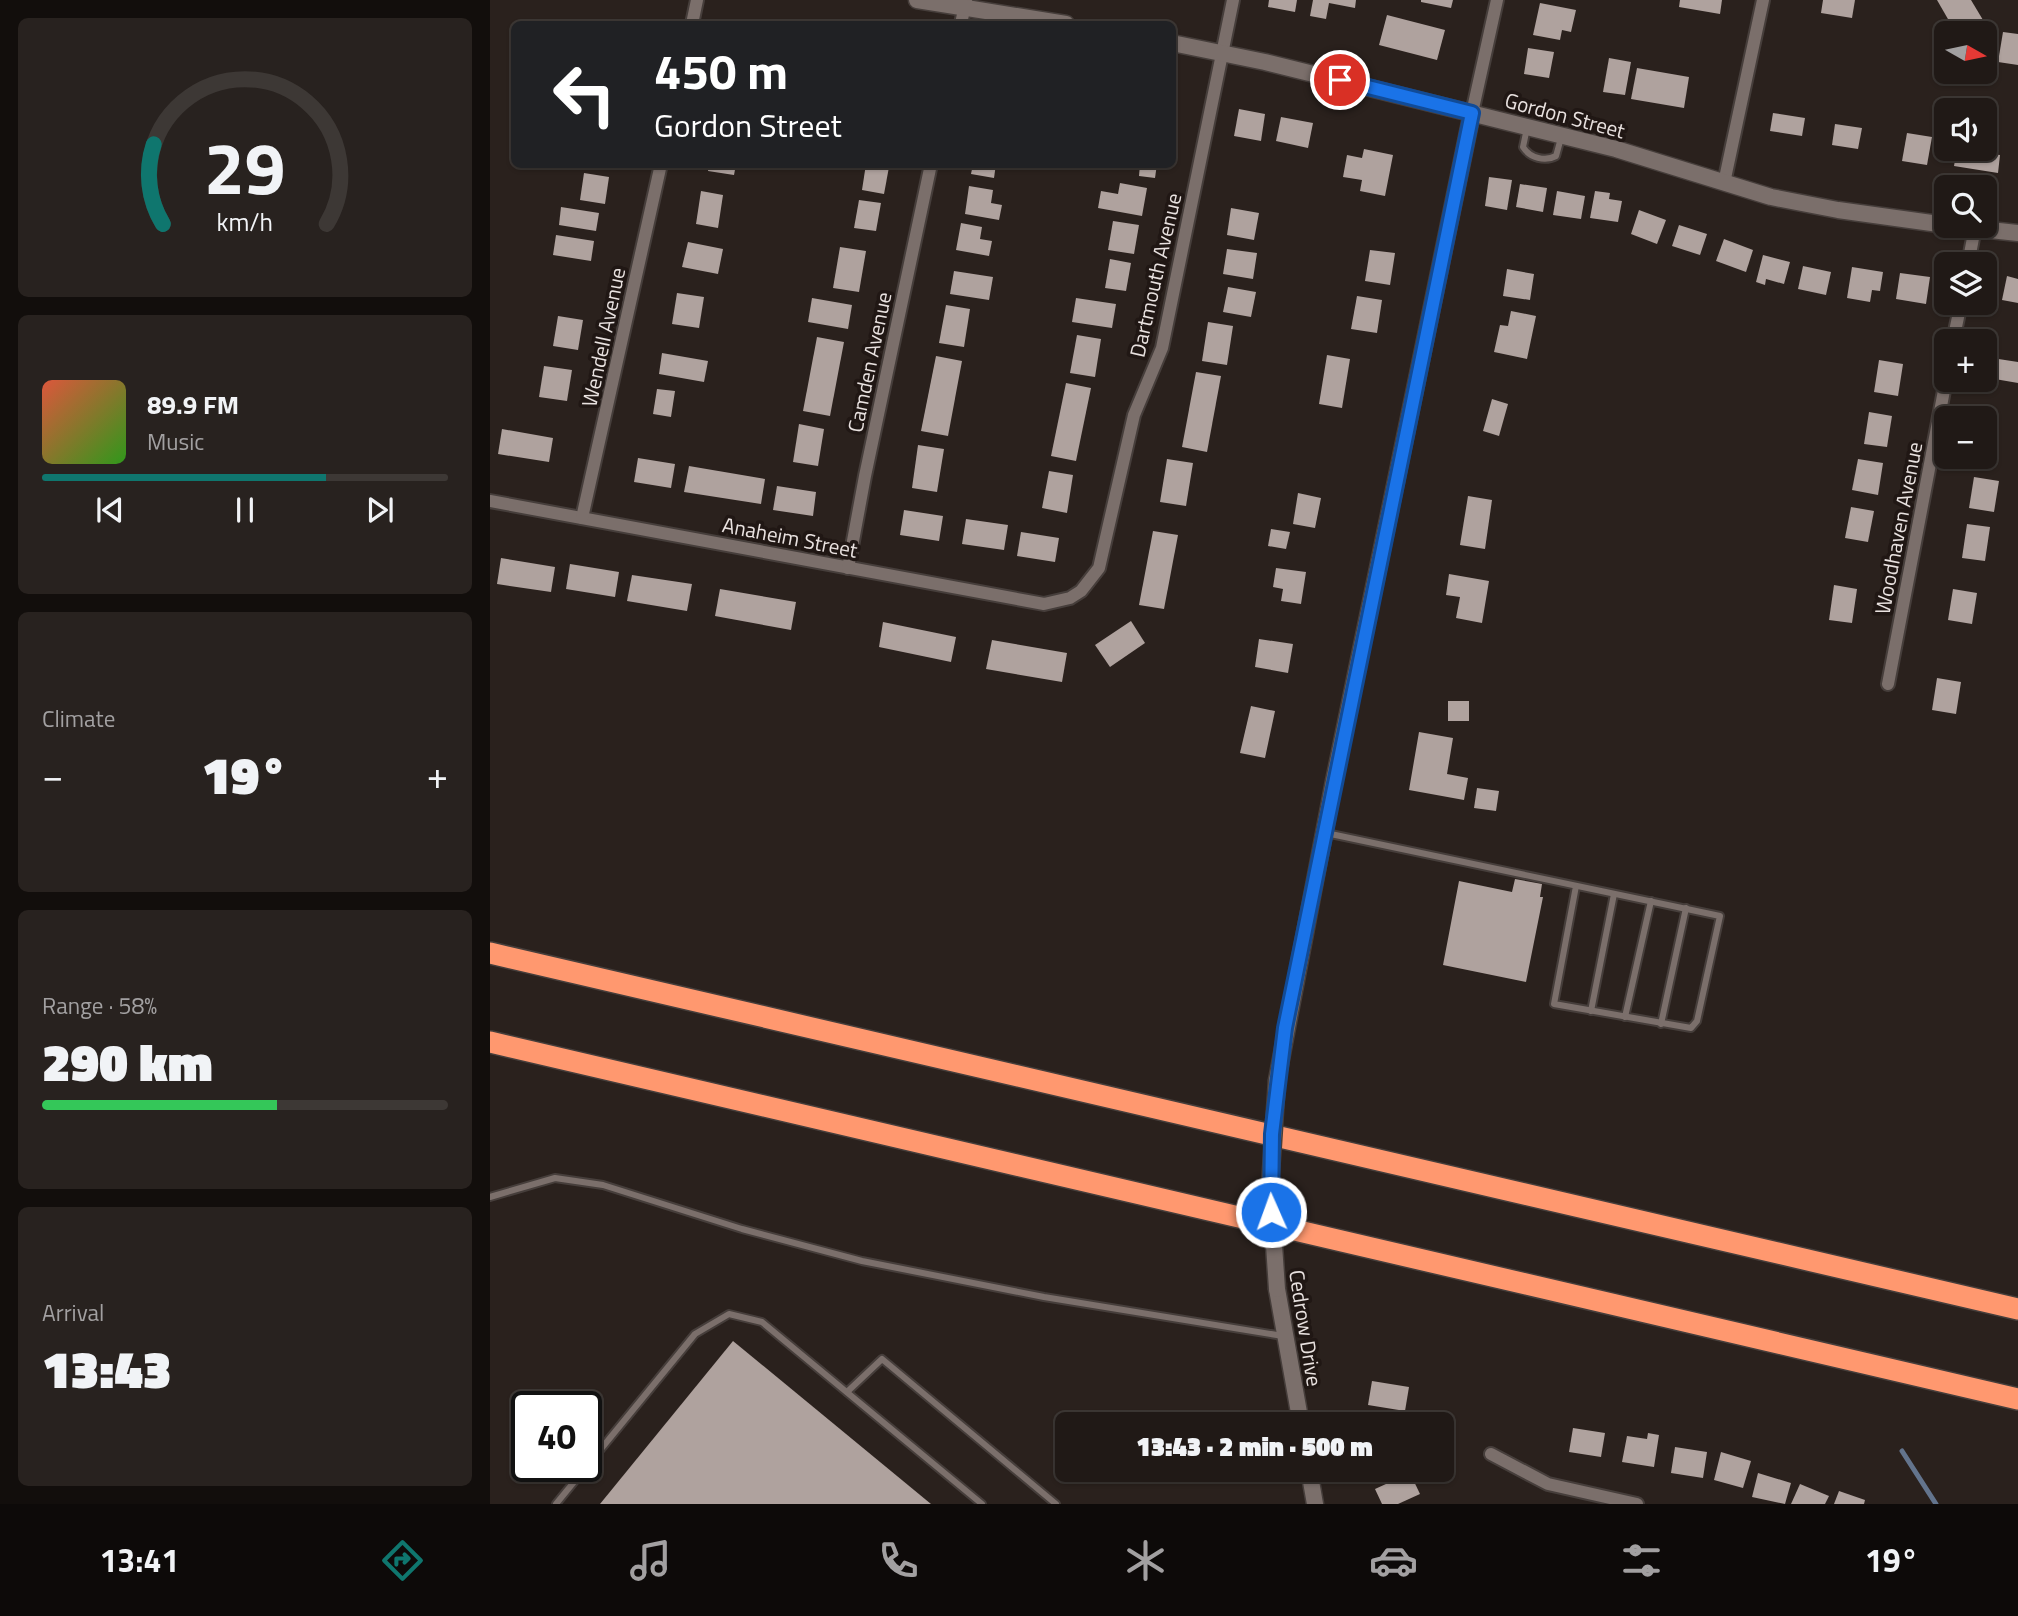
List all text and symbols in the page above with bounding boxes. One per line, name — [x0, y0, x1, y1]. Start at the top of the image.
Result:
north arrow — [1934, 21, 1997, 84]
map controls — [1934, 21, 1997, 469]
text: 450 m — [654, 33, 788, 108]
icon: left — [539, 49, 630, 140]
pin — [1310, 50, 1370, 110]
icon: arrive — [1321, 61, 1359, 99]
street label: Gordon Street — [1501, 84, 1629, 147]
button: sound — [1934, 98, 1997, 161]
text: Gordon Street — [654, 101, 842, 149]
text: 29 — [204, 112, 286, 222]
button: search — [1934, 175, 1997, 238]
street label: Dartmouth Avenue — [1121, 190, 1189, 360]
text: km/h — [217, 202, 273, 240]
button: layers — [1934, 252, 1997, 315]
street label: Wendell Avenue — [573, 264, 633, 410]
street label: Camden Avenue — [839, 289, 899, 435]
button: + — [1934, 329, 1997, 392]
text: 89.9 FM — [147, 385, 239, 424]
button: − — [1934, 406, 1997, 469]
text: Music — [147, 424, 204, 459]
street label: Woodhaven Avenue — [1866, 439, 1930, 617]
icon: previous — [91, 491, 129, 529]
icon: pause — [226, 491, 264, 529]
icon: next — [361, 491, 399, 529]
street label: Anaheim Street — [720, 508, 861, 566]
text: Climate — [42, 701, 115, 736]
text: 19° — [202, 735, 288, 814]
text: − — [42, 746, 63, 804]
text: + — [427, 746, 448, 804]
text: Range · 58% — [42, 988, 157, 1023]
text: 290 km — [42, 1022, 213, 1101]
position arrow — [1234, 1175, 1308, 1249]
street label: Cedrow Drive — [1281, 1267, 1331, 1389]
text: Arrival — [42, 1295, 104, 1330]
text: 13:43 — [42, 1329, 171, 1408]
speed limit sign: 40 — [511, 1391, 602, 1482]
text: 13:43 · 2 min · 500 m — [1136, 1427, 1373, 1466]
text: 13:41 — [99, 1536, 179, 1584]
icon: directions — [378, 1536, 427, 1585]
icon: music — [626, 1536, 675, 1585]
icon: phone — [874, 1536, 923, 1585]
icon: climate — [1121, 1536, 1170, 1585]
icon: car — [1369, 1536, 1418, 1585]
icon: filters — [1617, 1536, 1666, 1585]
text: 19° — [1865, 1536, 1919, 1584]

